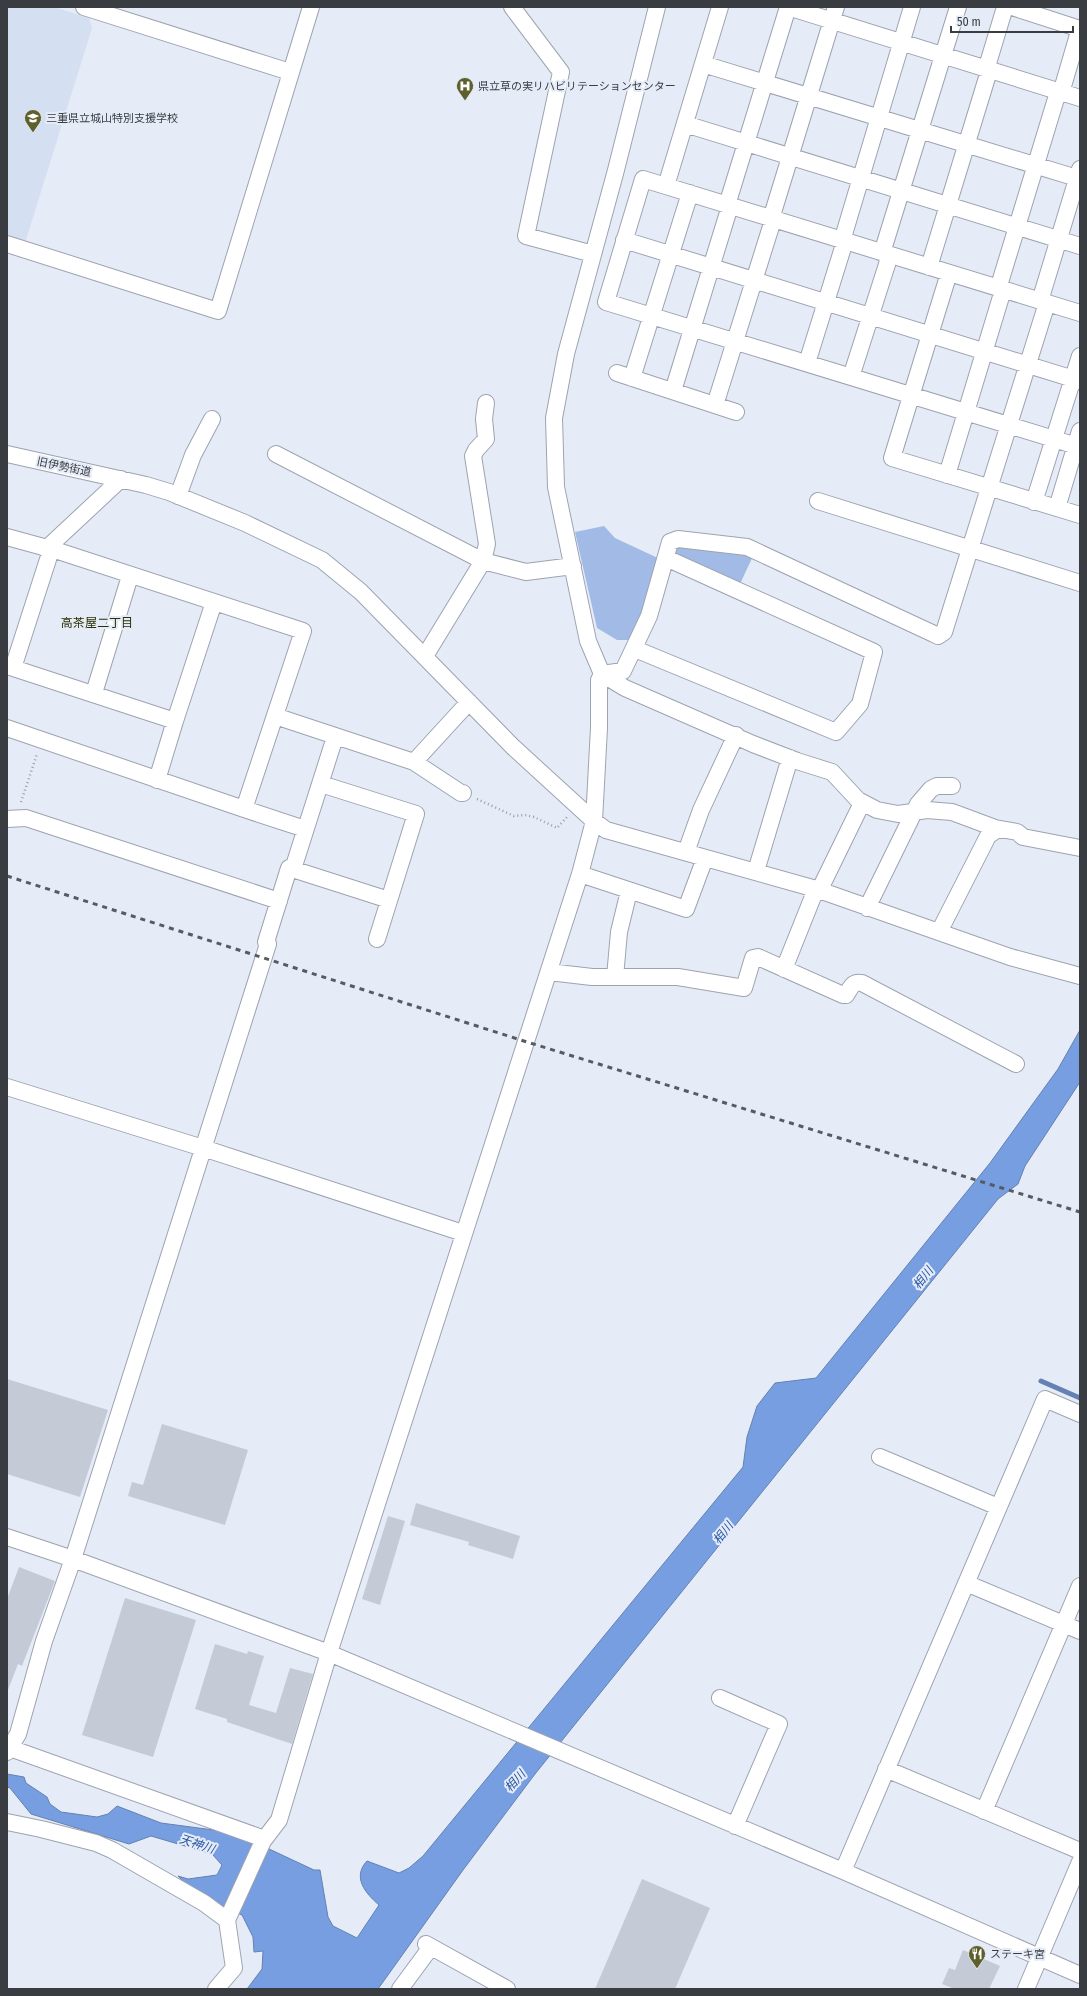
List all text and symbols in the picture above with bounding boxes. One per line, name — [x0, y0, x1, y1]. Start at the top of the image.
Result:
scale bar — [951, 8, 1073, 34]
text: 50 m — [957, 15, 981, 29]
hospital icon: 県立草の実リハビリテーションセンター — [455, 76, 475, 101]
place label: 県立草の実リハビリテーションセンター — [478, 80, 676, 93]
school or university icon: 三重県立城山特別支援学校 — [23, 108, 43, 133]
place label: 三重県立城山特別支援学校 — [46, 112, 178, 125]
street label: 旧伊勢街道 — [36, 455, 92, 479]
district label: 高茶屋二丁目 — [61, 616, 133, 630]
water label: 相川 — [910, 1263, 937, 1292]
water label: 相川 — [710, 1518, 737, 1547]
water label: 相川 — [502, 1766, 530, 1795]
water label: 天神川 — [178, 1832, 218, 1857]
restaurant icon: ステーキ宮 — [967, 1944, 987, 1969]
place label: ステーキ宮 — [990, 1948, 1045, 1961]

